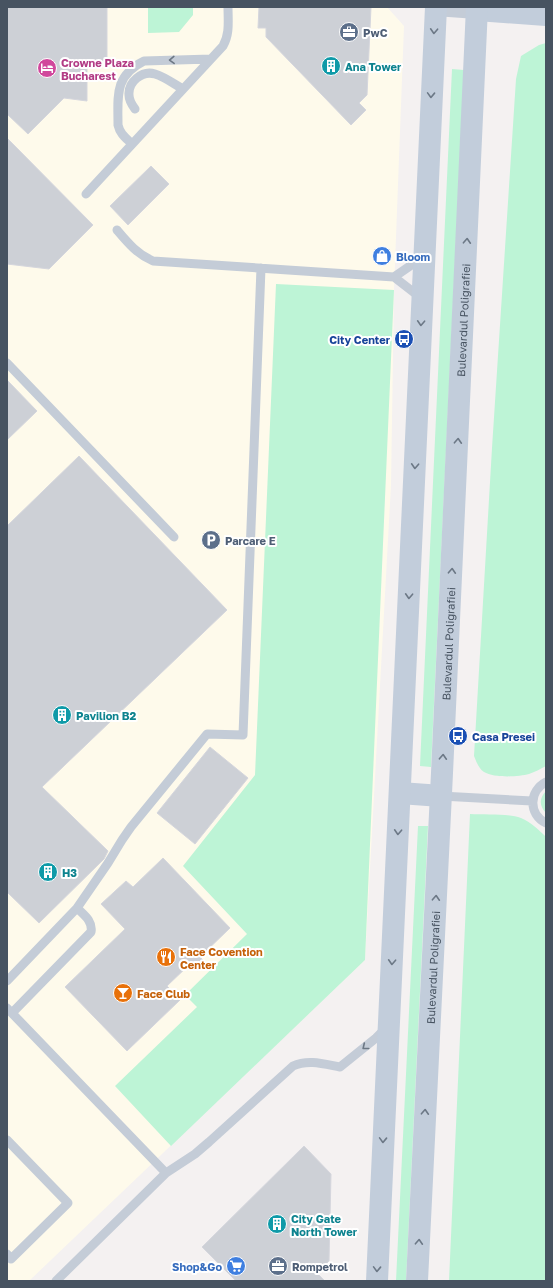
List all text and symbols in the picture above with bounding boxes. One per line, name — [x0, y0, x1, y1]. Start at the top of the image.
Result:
office icon: PwC — [338, 21, 360, 43]
place label: PwC — [363, 26, 388, 39]
one-way arrow — [430, 28, 439, 34]
building icon: Ana Tower — [320, 55, 342, 77]
place label: Crowne Plaza Bucharest — [61, 56, 134, 82]
one-way arrow — [169, 56, 175, 65]
hotel icon: Crowne Plaza Bucharest — [36, 57, 58, 79]
place label: Ana Tower — [345, 60, 402, 73]
one-way arrow — [427, 92, 436, 98]
one-way arrow — [462, 238, 471, 244]
shop icon: Bloom — [371, 245, 393, 267]
place label: Bloom — [396, 250, 431, 263]
street label: Bulevardul Poligrafiei — [454, 263, 472, 377]
one-way arrow — [417, 320, 426, 326]
bus stop icon: City Center — [393, 328, 415, 350]
place label: City Center — [329, 333, 391, 346]
one-way arrow — [453, 438, 462, 444]
one-way arrow — [410, 463, 419, 469]
parking icon: Parcare E — [200, 529, 222, 551]
place label: Parcare E — [225, 534, 276, 547]
one-way arrow — [447, 568, 456, 574]
street label: Bulevardul Poligrafiei — [439, 587, 457, 701]
one-way arrow — [404, 593, 413, 599]
building icon: Pavilion B2 — [51, 704, 73, 726]
place label: Pavilion B2 — [76, 709, 136, 722]
bus stop icon: Casa Presei — [447, 725, 469, 747]
place label: Casa Presei — [472, 730, 535, 743]
one-way arrow — [439, 754, 447, 760]
one-way arrow — [394, 829, 402, 835]
building icon: H3 — [37, 861, 59, 883]
place label: H3 — [62, 866, 77, 879]
one-way arrow — [432, 895, 440, 901]
street label: Bulevardul Poligrafiei — [423, 910, 442, 1024]
place label: Face Covention Center — [180, 945, 263, 971]
restaurant icon: Face Covention Center — [155, 946, 177, 968]
one-way arrow — [387, 959, 396, 965]
bar icon: Face Club — [112, 982, 134, 1004]
place label: Face Club — [137, 987, 190, 1000]
one-way arrow — [362, 1042, 369, 1049]
one-way arrow — [421, 1109, 430, 1115]
one-way arrow — [379, 1137, 387, 1143]
place label: City Gate North Tower — [291, 1212, 358, 1238]
building icon: City Gate North Tower — [266, 1213, 288, 1235]
one-way arrow — [414, 1239, 423, 1245]
supermarket icon: Shop&Go — [225, 1255, 247, 1277]
office icon: Rompetrol — [267, 1255, 289, 1277]
place label: Shop&Go — [172, 1260, 222, 1273]
place label: Rompetrol — [292, 1260, 348, 1273]
one-way arrow — [373, 1266, 381, 1272]

